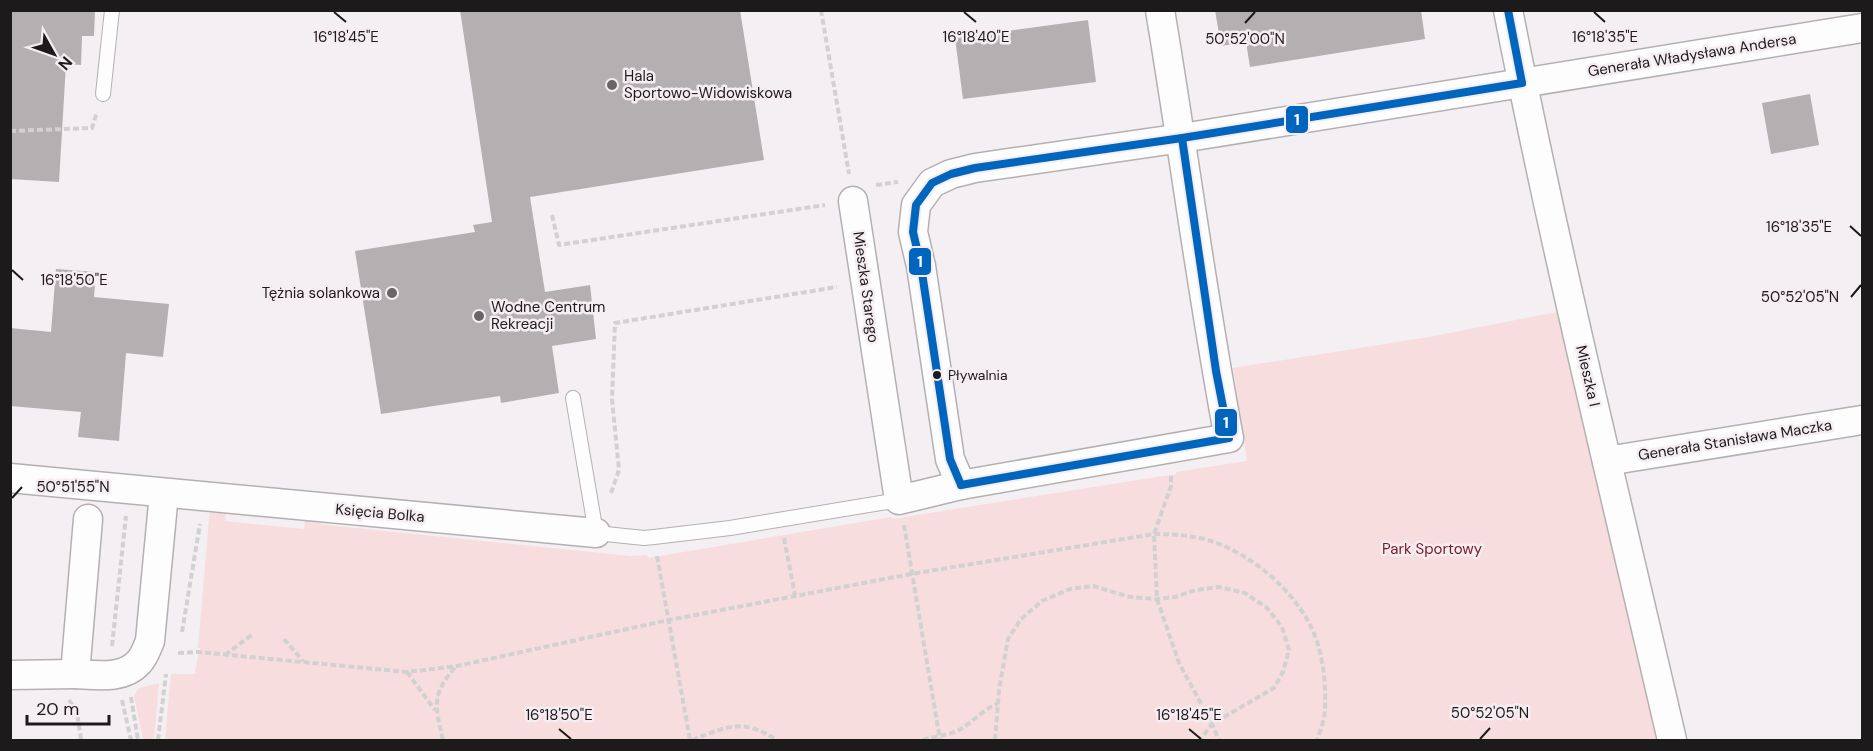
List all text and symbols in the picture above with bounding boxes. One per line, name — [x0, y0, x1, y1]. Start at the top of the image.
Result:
north arrow — [24, 24, 84, 84]
text: 16°18'45"E — [313, 27, 379, 47]
text: 16°18'40"E — [943, 27, 1009, 47]
text: 16°18'35"E — [1572, 27, 1638, 47]
text: 50°52'00"N — [1205, 29, 1285, 49]
street label: Generała Władysława Andersa — [1586, 29, 1798, 81]
text: N — [53, 52, 77, 75]
place label: Hala Sportowo-Widowiskowa — [624, 66, 792, 103]
marker: Hala Sportowo-Widowiskowa — [605, 78, 619, 92]
line badge: 1 — [1285, 105, 1309, 134]
text: 1 — [1294, 109, 1300, 130]
text: 16°18'35"E — [1766, 217, 1832, 237]
street label: Mieszka Starego — [848, 230, 884, 344]
line badge: 1 — [908, 247, 932, 276]
text: 1 — [917, 251, 923, 272]
text: 16°18'50"E — [40, 270, 108, 290]
place label: Tężnia solankowa — [262, 283, 380, 303]
marker: Tężnia solankowa — [385, 286, 399, 300]
text: 50°52'05"N — [1761, 287, 1839, 307]
place label: Wodne Centrum Rekreacji — [491, 297, 605, 334]
marker: Wodne Centrum Rekreacji — [472, 309, 486, 323]
street label: Mieszka I — [1571, 343, 1605, 409]
place label: Pływalnia — [948, 366, 1008, 384]
marker: Pływalnia — [931, 369, 943, 381]
line badge: 1 — [1214, 408, 1238, 437]
text: 1 — [1223, 412, 1229, 433]
street label: Generała Stanisława Maczka — [1637, 415, 1833, 465]
text: 50°51'55"N — [36, 477, 110, 497]
street label: Księcia Bolka — [335, 499, 425, 527]
park label: Park Sportowy — [1382, 539, 1483, 559]
scale bar — [27, 688, 110, 726]
text: 20 m — [36, 697, 79, 721]
text: 50°52'05"N — [1451, 703, 1529, 723]
text: 16°18'50"E — [525, 705, 593, 725]
text: 16°18'45"E — [1156, 705, 1222, 725]

